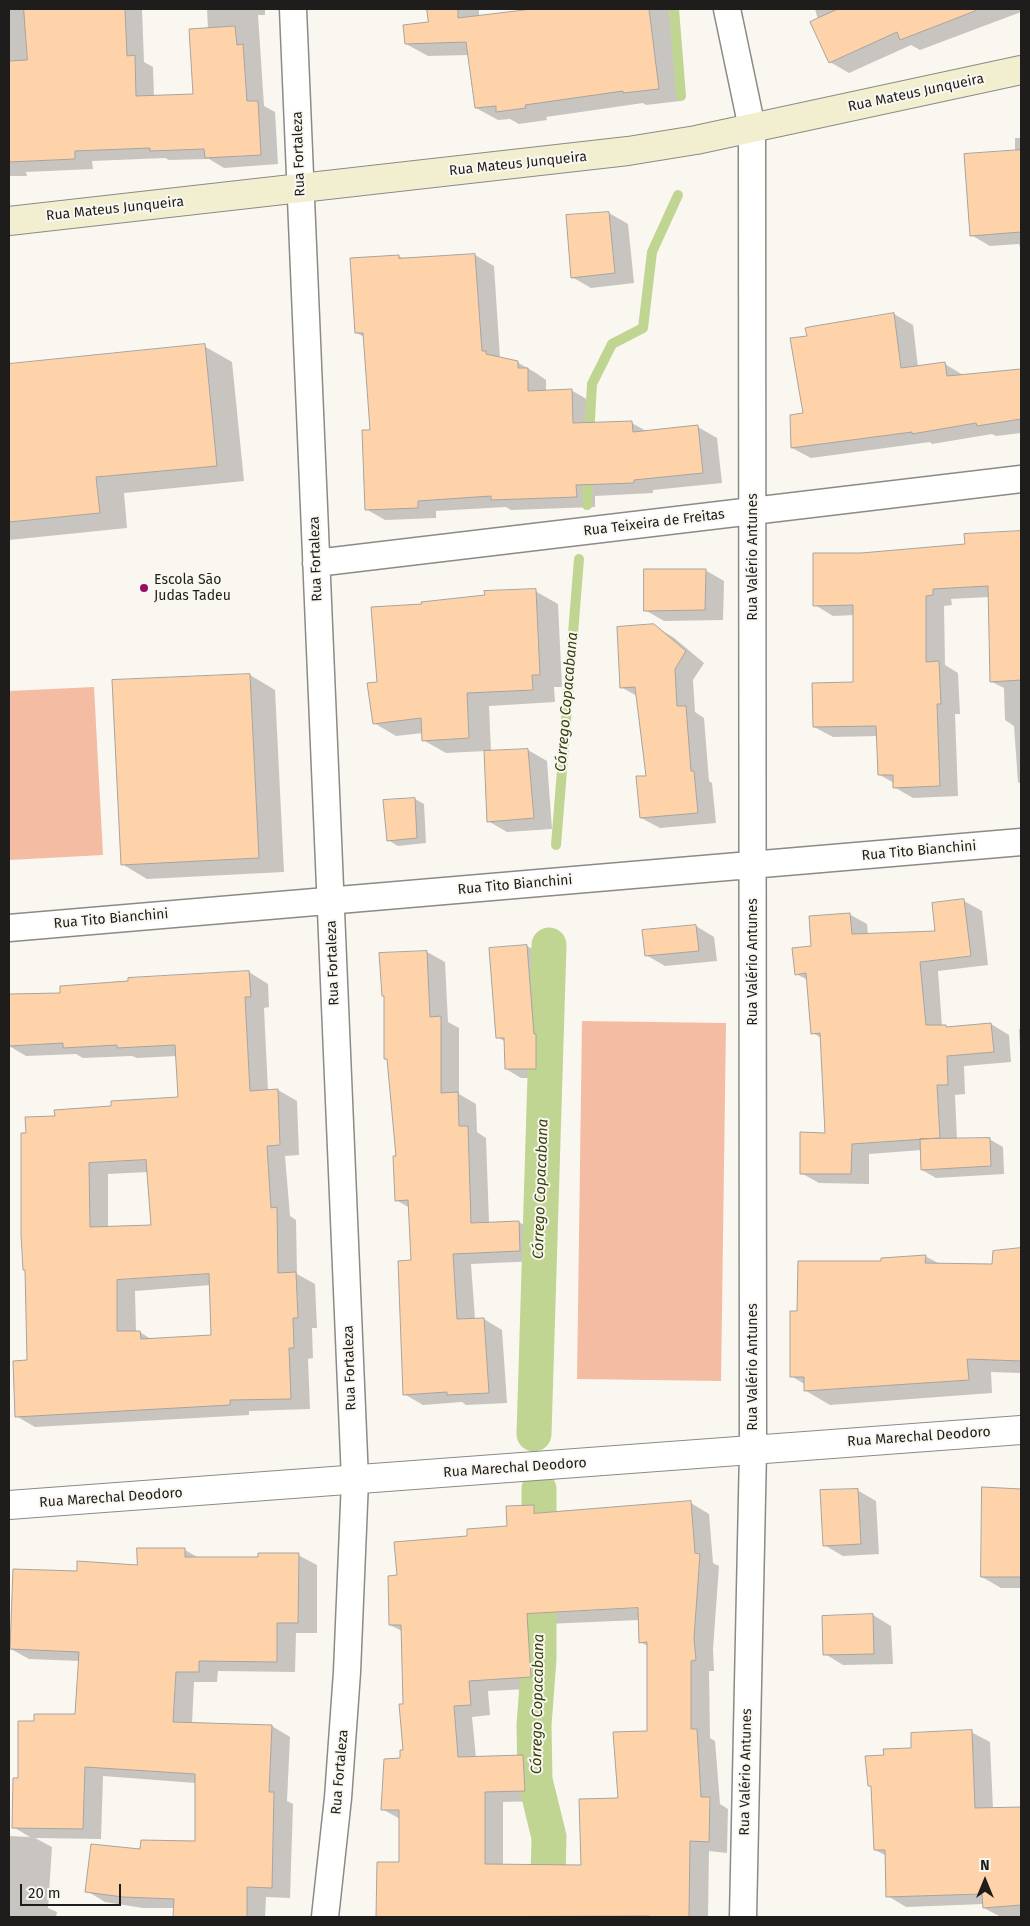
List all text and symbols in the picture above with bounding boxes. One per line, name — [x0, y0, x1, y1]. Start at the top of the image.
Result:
street label: Rua Mateus Junqueira — [846, 70, 986, 116]
street label: Rua Fortaleza — [289, 111, 309, 197]
street label: Rua Mateus Junqueira — [448, 148, 588, 180]
street label: Rua Mateus Junqueira — [45, 193, 185, 225]
street label: Rua Valério Antunes — [745, 493, 761, 621]
street label: Rua Teixeira de Freitas — [582, 506, 726, 540]
street label: Rua Fortaleza — [306, 516, 326, 602]
place label: Escola São Judas Tadeu — [154, 572, 231, 604]
marker: Escola São Judas Tadeu — [138, 582, 150, 594]
water label: Córrego Copacabana — [552, 631, 582, 773]
street label: Rua Tito Bianchini — [861, 838, 977, 864]
street label: Rua Tito Bianchini — [457, 872, 573, 898]
street label: Rua Valério Antunes — [745, 898, 761, 1026]
street label: Rua Tito Bianchini — [53, 906, 169, 932]
street label: Rua Fortaleza — [323, 920, 343, 1006]
water label: Córrego Copacabana — [530, 1119, 552, 1259]
street label: Rua Valério Antunes — [745, 1303, 761, 1431]
street label: Rua Fortaleza — [340, 1325, 360, 1411]
street label: Rua Marechal Deodoro — [847, 1424, 991, 1450]
street label: Rua Marechal Deodoro — [443, 1455, 587, 1481]
street label: Rua Marechal Deodoro — [39, 1485, 183, 1511]
water label: Córrego Copacabana — [528, 1634, 548, 1774]
street label: Rua Valério Antunes — [736, 1708, 756, 1836]
street label: Rua Fortaleza — [328, 1729, 352, 1815]
north arrow — [960, 1856, 1010, 1906]
text: N — [980, 1857, 990, 1874]
scale bar — [22, 1874, 124, 1906]
text: 20 m — [28, 1884, 61, 1902]

